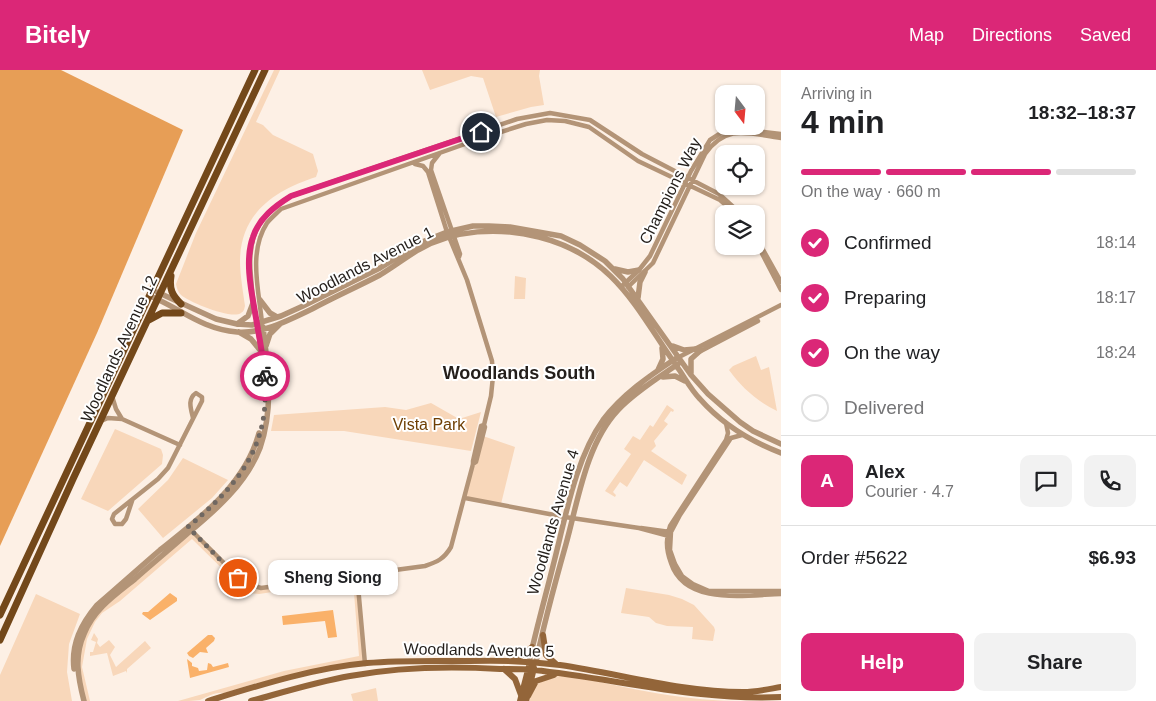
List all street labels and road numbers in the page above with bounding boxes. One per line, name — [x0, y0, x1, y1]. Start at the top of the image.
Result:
street label: Champions Way — [636, 135, 704, 247]
street label: Woodlands Avenue 1 — [294, 223, 436, 307]
street label: Woodlands Avenue 12 — [78, 273, 160, 425]
street label: Woodlands Avenue 4 — [524, 447, 582, 597]
street label: Woodlands Avenue 5 — [404, 640, 555, 660]

